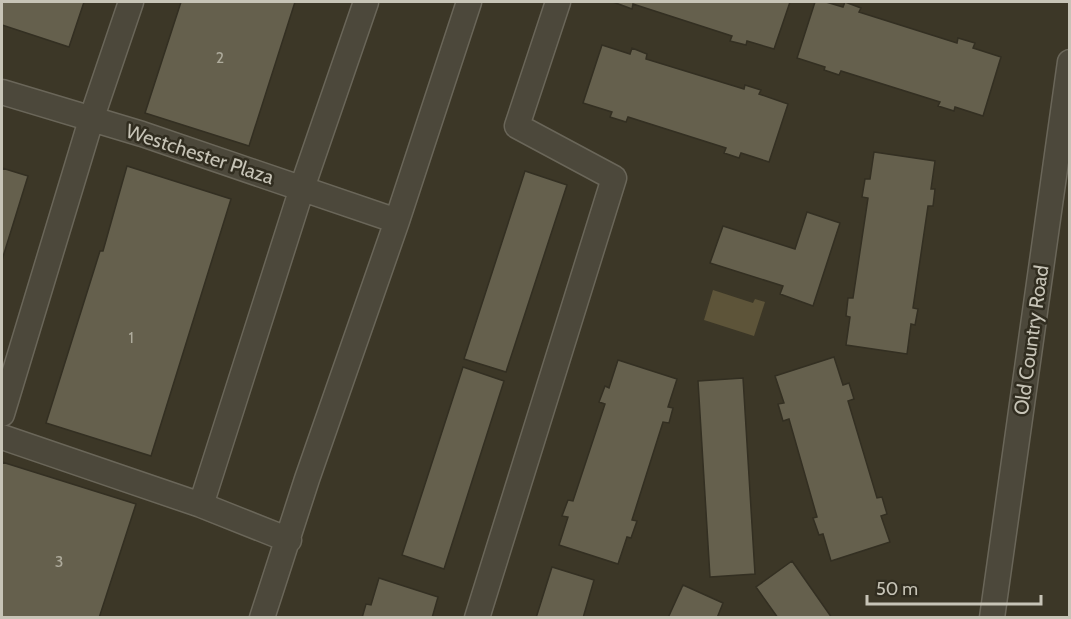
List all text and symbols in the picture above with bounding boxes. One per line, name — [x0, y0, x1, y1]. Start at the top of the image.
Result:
house number: 2 — [216, 48, 224, 67]
street label: Westchester Plaza — [123, 119, 277, 189]
street label: Old Country Road — [1009, 264, 1053, 416]
house number: 1 — [128, 328, 134, 347]
house number: 3 — [55, 552, 63, 571]
scale bar — [867, 568, 1041, 606]
text: 50 m — [876, 578, 918, 600]

